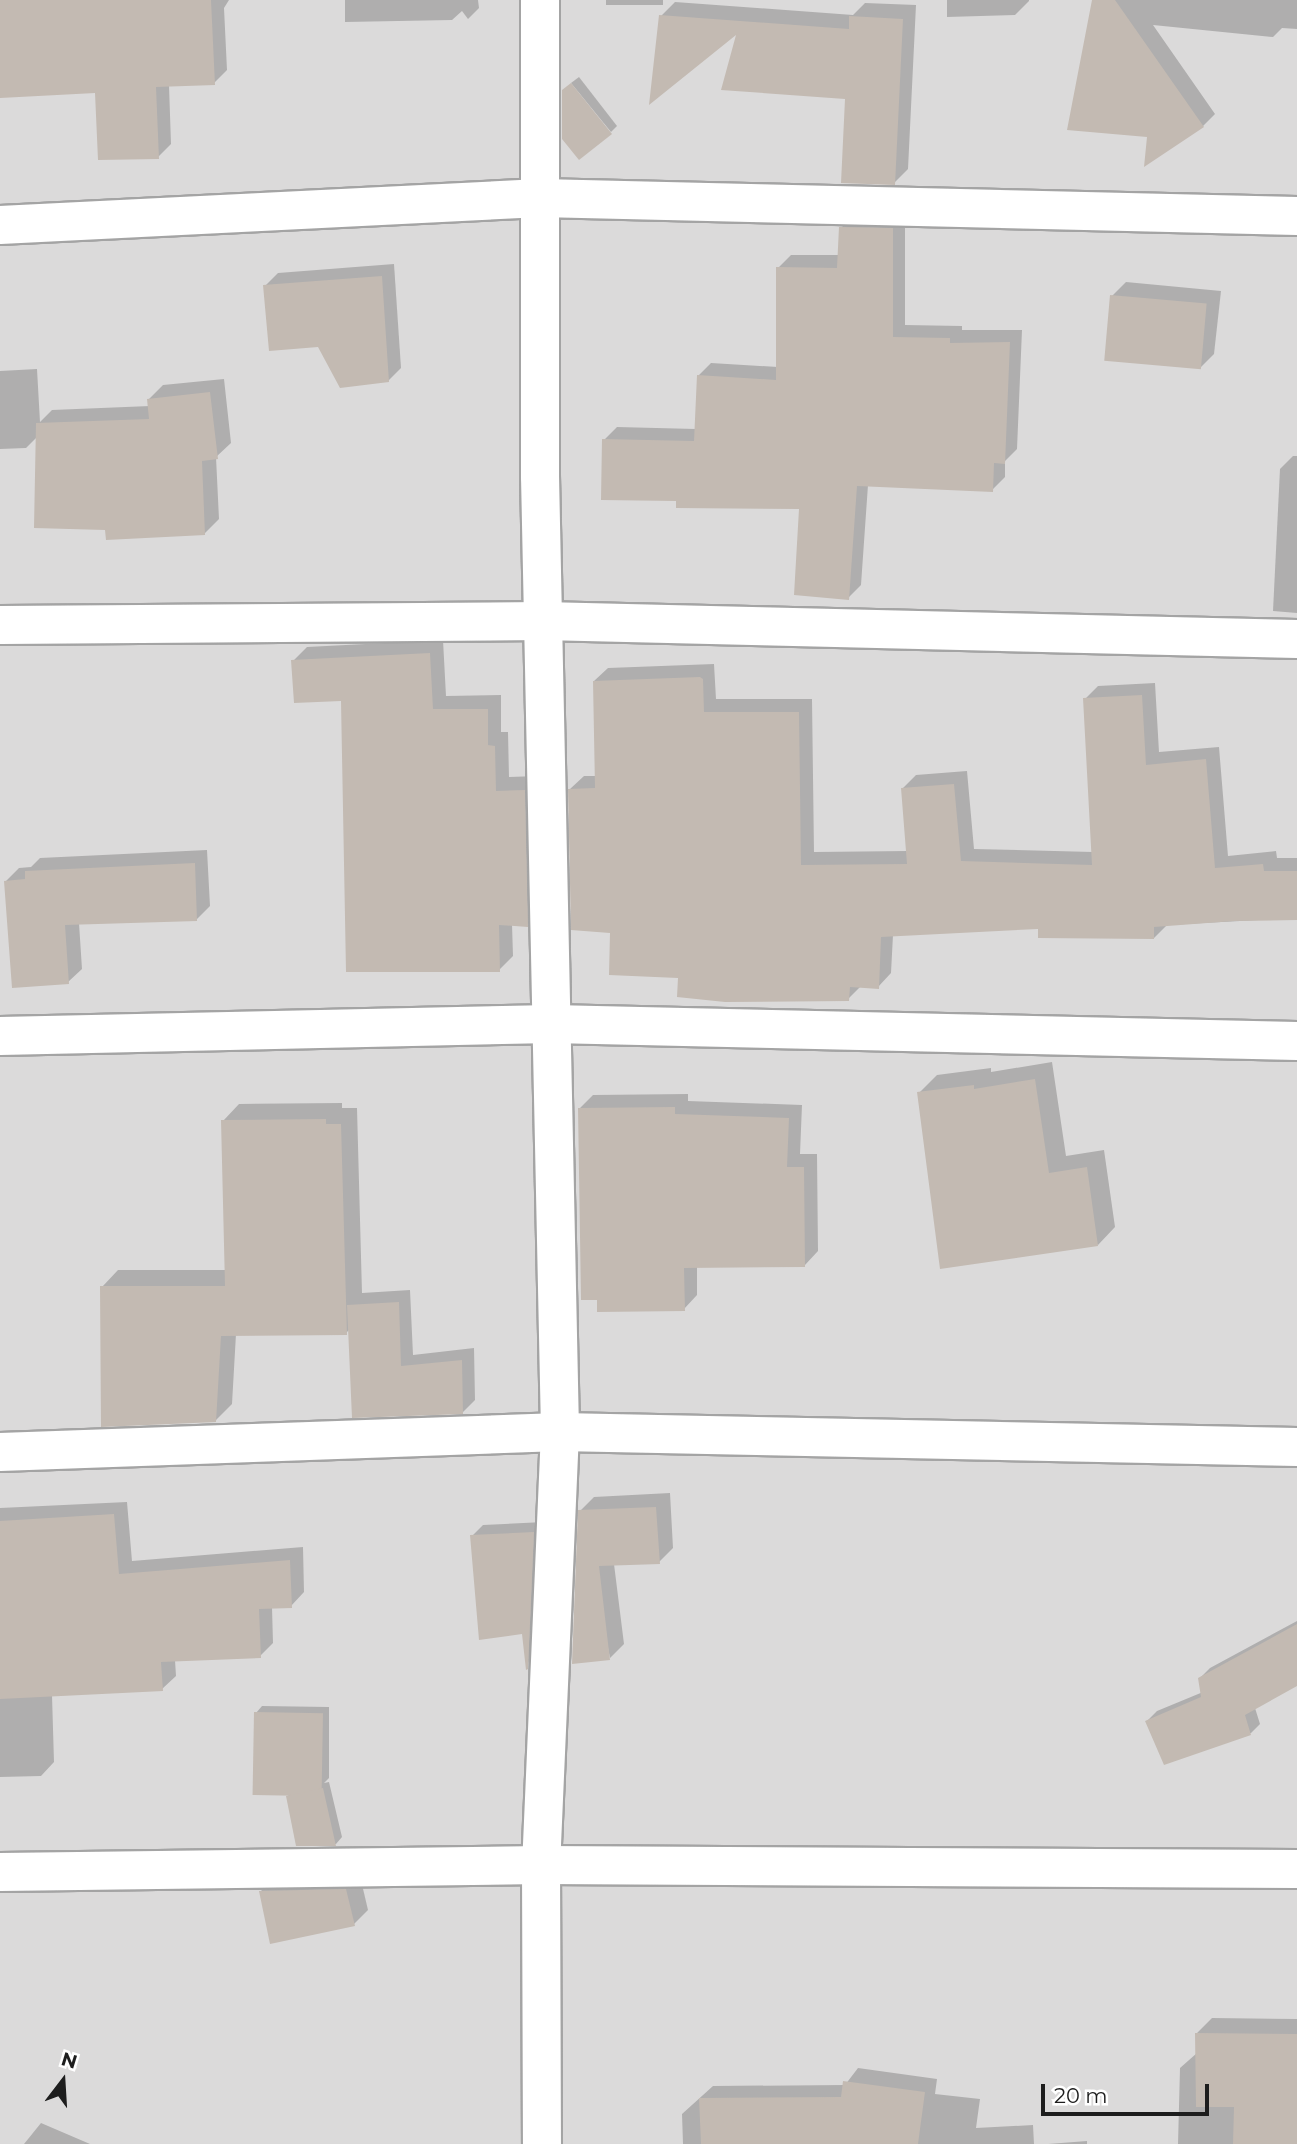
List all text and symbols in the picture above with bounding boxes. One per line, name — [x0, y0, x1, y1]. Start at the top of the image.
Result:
north arrow — [28, 2046, 98, 2116]
text: N — [59, 2047, 80, 2074]
scale bar — [1045, 2070, 1213, 2114]
text: 20 m — [1054, 2083, 1108, 2108]

